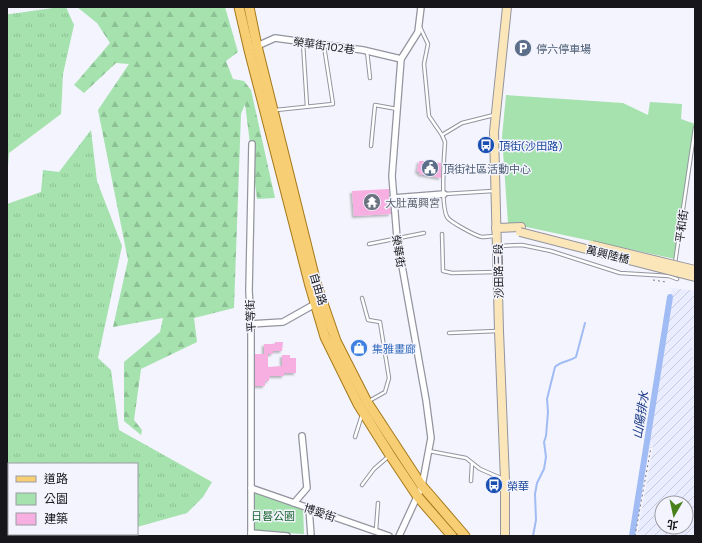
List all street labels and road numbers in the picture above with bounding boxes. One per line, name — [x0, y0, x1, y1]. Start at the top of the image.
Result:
street label: 榮華街102巷 — [292, 34, 356, 56]
street label: 平和街 — [672, 209, 690, 243]
street label: 榮華街 — [390, 234, 408, 268]
street label: 萬興陸橋 — [585, 242, 631, 266]
street label: 沙田路三段 — [491, 243, 505, 299]
street label: 自由路 — [308, 271, 330, 307]
street label: 平等街 — [243, 299, 257, 333]
street label: 博愛街 — [302, 500, 338, 524]

